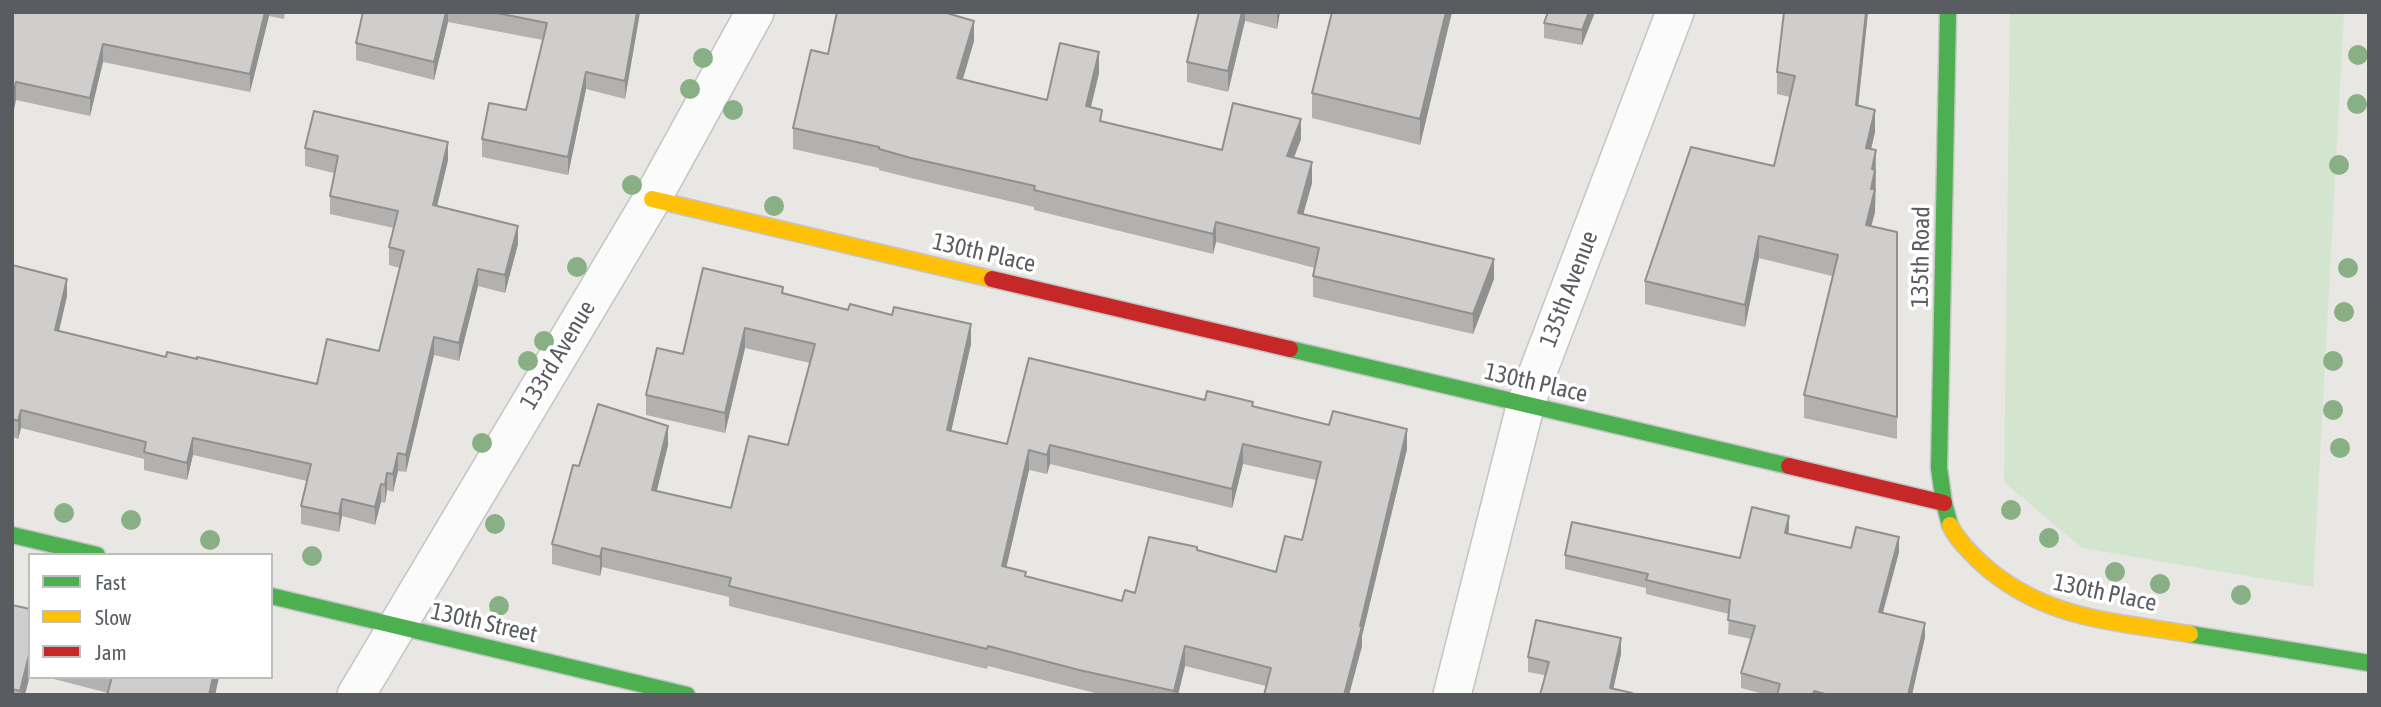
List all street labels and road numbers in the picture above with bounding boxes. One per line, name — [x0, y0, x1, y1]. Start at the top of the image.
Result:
street label: 135th Road — [1906, 206, 1936, 308]
street label: 130th Place — [930, 227, 1038, 279]
street label: 135th Avenue — [1534, 227, 1604, 351]
street label: 133rd Avenue — [514, 295, 602, 415]
street label: 130th Place — [1482, 357, 1590, 409]
street label: 130th Place — [2051, 568, 2159, 618]
street label: 130th Street — [428, 597, 540, 649]

